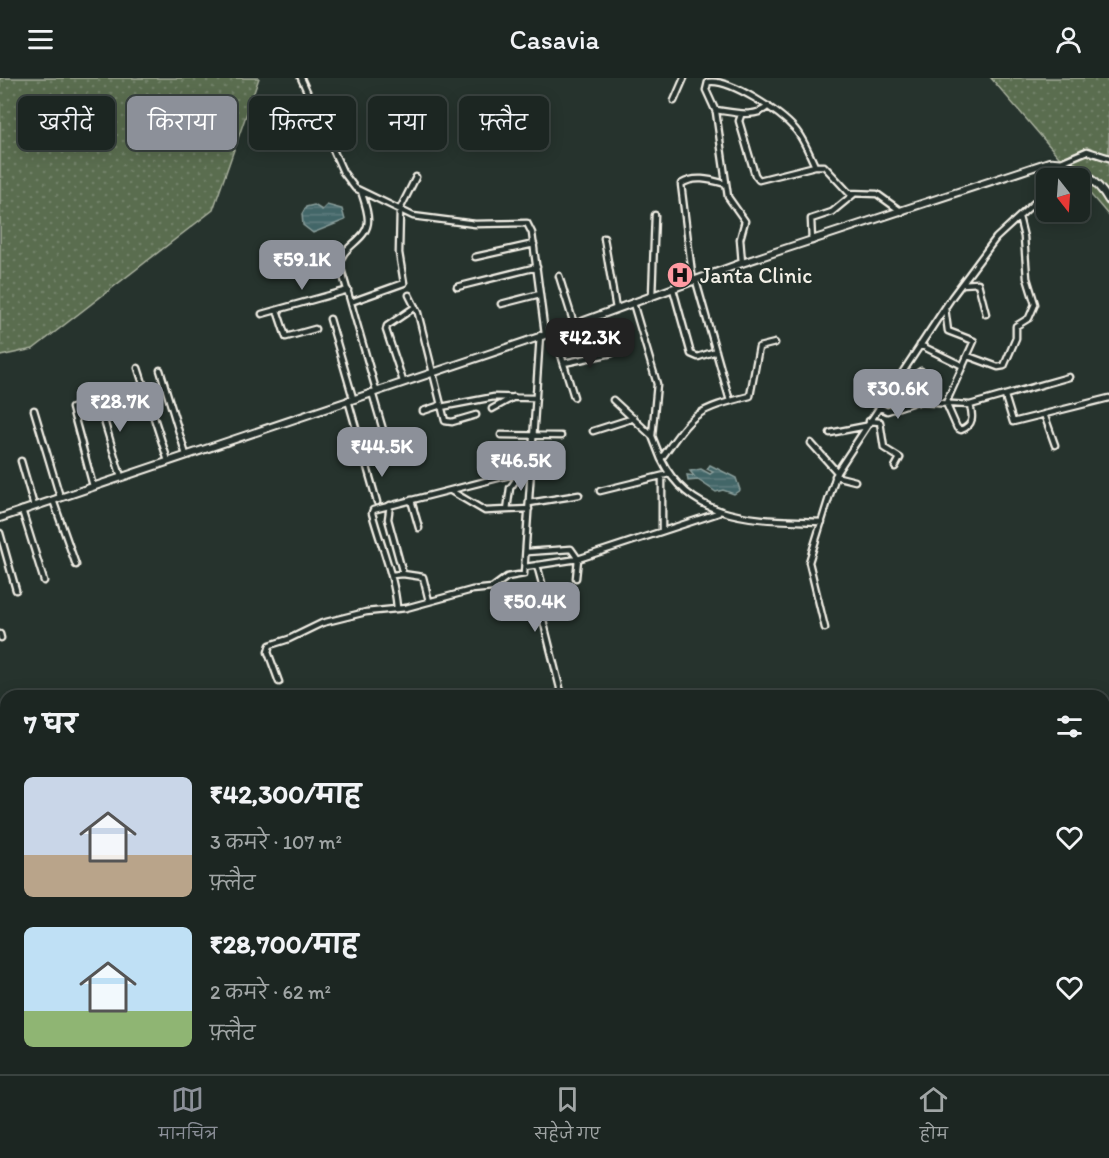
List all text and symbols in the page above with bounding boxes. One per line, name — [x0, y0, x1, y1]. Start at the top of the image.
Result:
icon: menu — [24, 23, 57, 56]
text: Casavia — [509, 23, 600, 56]
icon: person — [1052, 23, 1085, 56]
chip: खरीदें — [18, 96, 115, 150]
chip: किराया — [127, 96, 237, 150]
chip: फ़िल्टर — [249, 96, 356, 150]
chip: नया — [368, 96, 447, 150]
chip: फ़्लैट — [459, 96, 549, 150]
north arrow — [1036, 168, 1090, 222]
map controls — [1036, 168, 1090, 222]
pin: ₹59.1K — [253, 240, 351, 291]
text: ₹59.1K — [273, 247, 331, 271]
hospital icon: Janta Clinic — [665, 260, 695, 290]
place label: Janta Clinic — [700, 262, 812, 289]
pin: ₹42.3K — [541, 318, 639, 369]
text: ₹42.3K — [560, 325, 620, 349]
pin: ₹30.6K — [849, 369, 947, 420]
text: ₹30.6K — [867, 376, 929, 400]
pin: ₹28.7K — [71, 382, 169, 433]
text: ₹28.7K — [91, 389, 149, 413]
pin: ₹44.5K — [333, 427, 431, 478]
text: ₹44.5K — [351, 434, 413, 458]
pin: ₹46.5K — [472, 441, 570, 492]
text: ₹46.5K — [491, 448, 551, 472]
pin: ₹50.4K — [486, 582, 584, 633]
text: ₹50.4K — [504, 589, 566, 613]
text: 7 घर — [24, 708, 77, 740]
icon: filters — [1053, 710, 1086, 743]
text: ₹42,300/माह — [210, 778, 361, 810]
icon: home — [72, 801, 144, 873]
icon: heart — [1053, 821, 1086, 854]
text: 3 कमरे · 107 m² — [210, 830, 342, 854]
text: फ़्लैट — [210, 871, 256, 895]
text: ₹28,700/माह — [210, 928, 358, 960]
icon: home — [72, 951, 144, 1023]
icon: heart — [1053, 971, 1086, 1004]
text: 2 कमरे · 62 m² — [210, 980, 331, 1004]
text: फ़्लैट — [210, 1021, 256, 1045]
tab: मानचित्र — [159, 1083, 217, 1151]
tab: सहेजे गए — [534, 1083, 600, 1151]
tab: होम — [917, 1083, 950, 1151]

